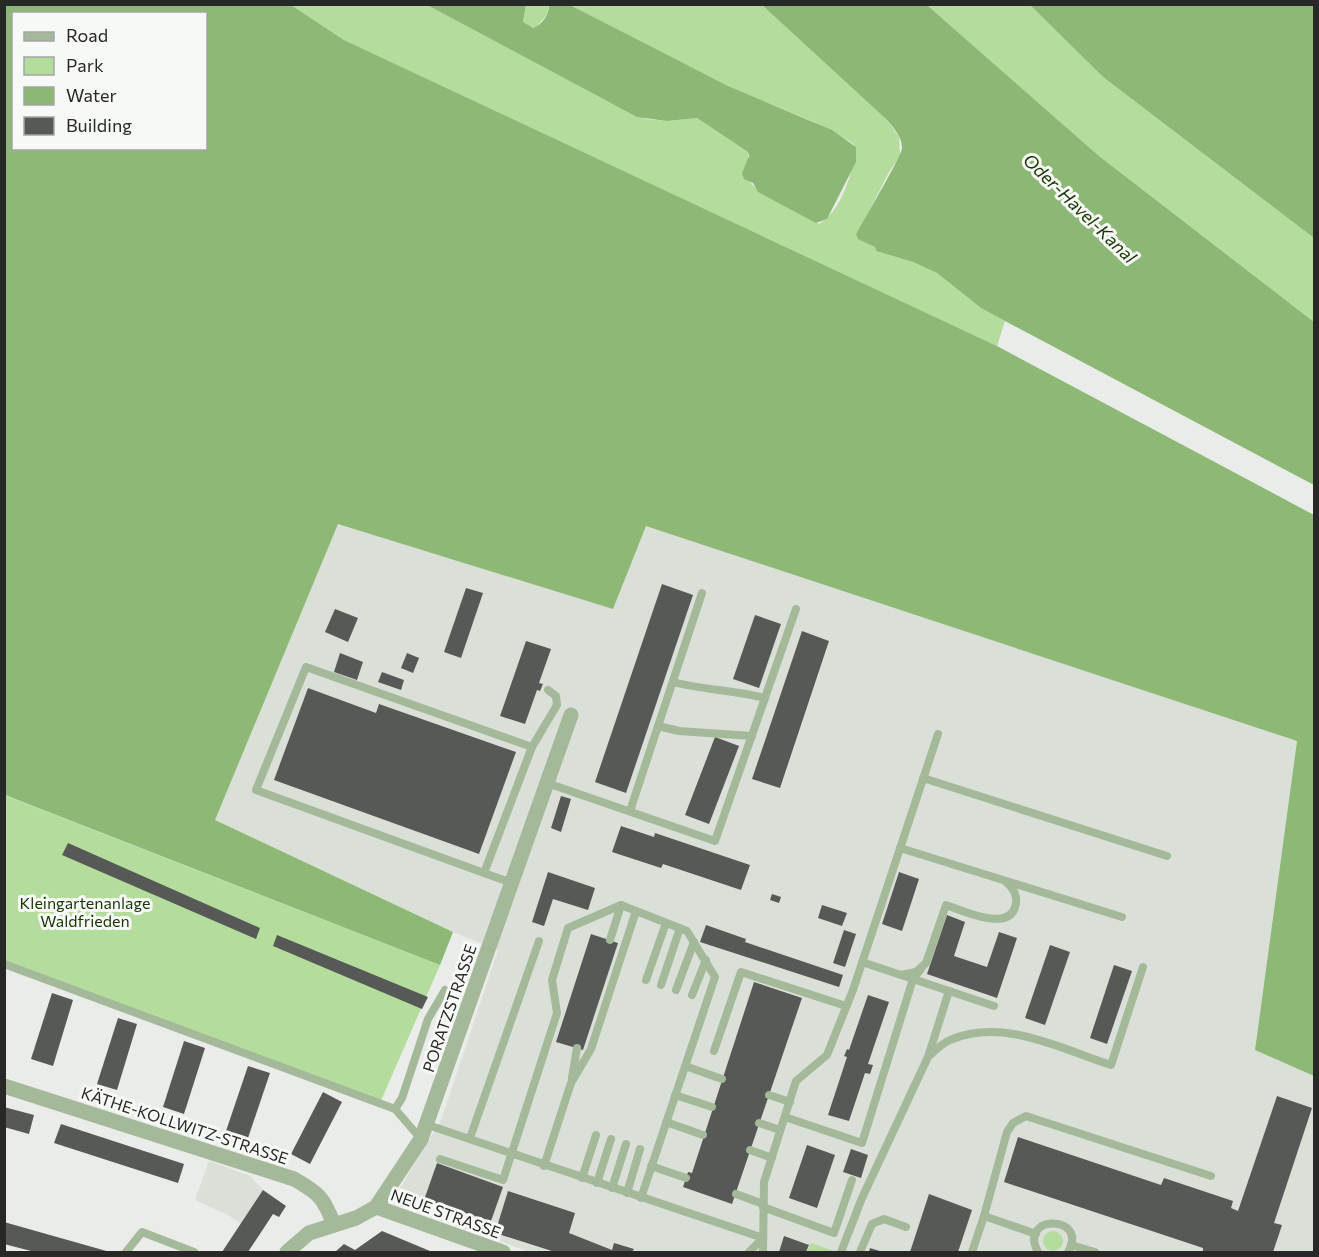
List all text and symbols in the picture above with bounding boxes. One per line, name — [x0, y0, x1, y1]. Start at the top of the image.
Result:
legend — [12, 12, 207, 150]
text: Road — [66, 24, 108, 46]
text: Park — [66, 54, 104, 76]
text: Water — [66, 84, 117, 106]
text: Building — [66, 114, 132, 136]
water label: Oder-Havel-Kanal — [1019, 149, 1141, 268]
park label: Kleingartenanlage Waldfrieden — [20, 893, 150, 930]
street label: PORATZSTRASSE — [418, 942, 480, 1074]
street label: KÄTHE-KOLLWITZ-STRASSE — [79, 1083, 291, 1167]
street label: NEUE STRASSE — [389, 1184, 503, 1242]

